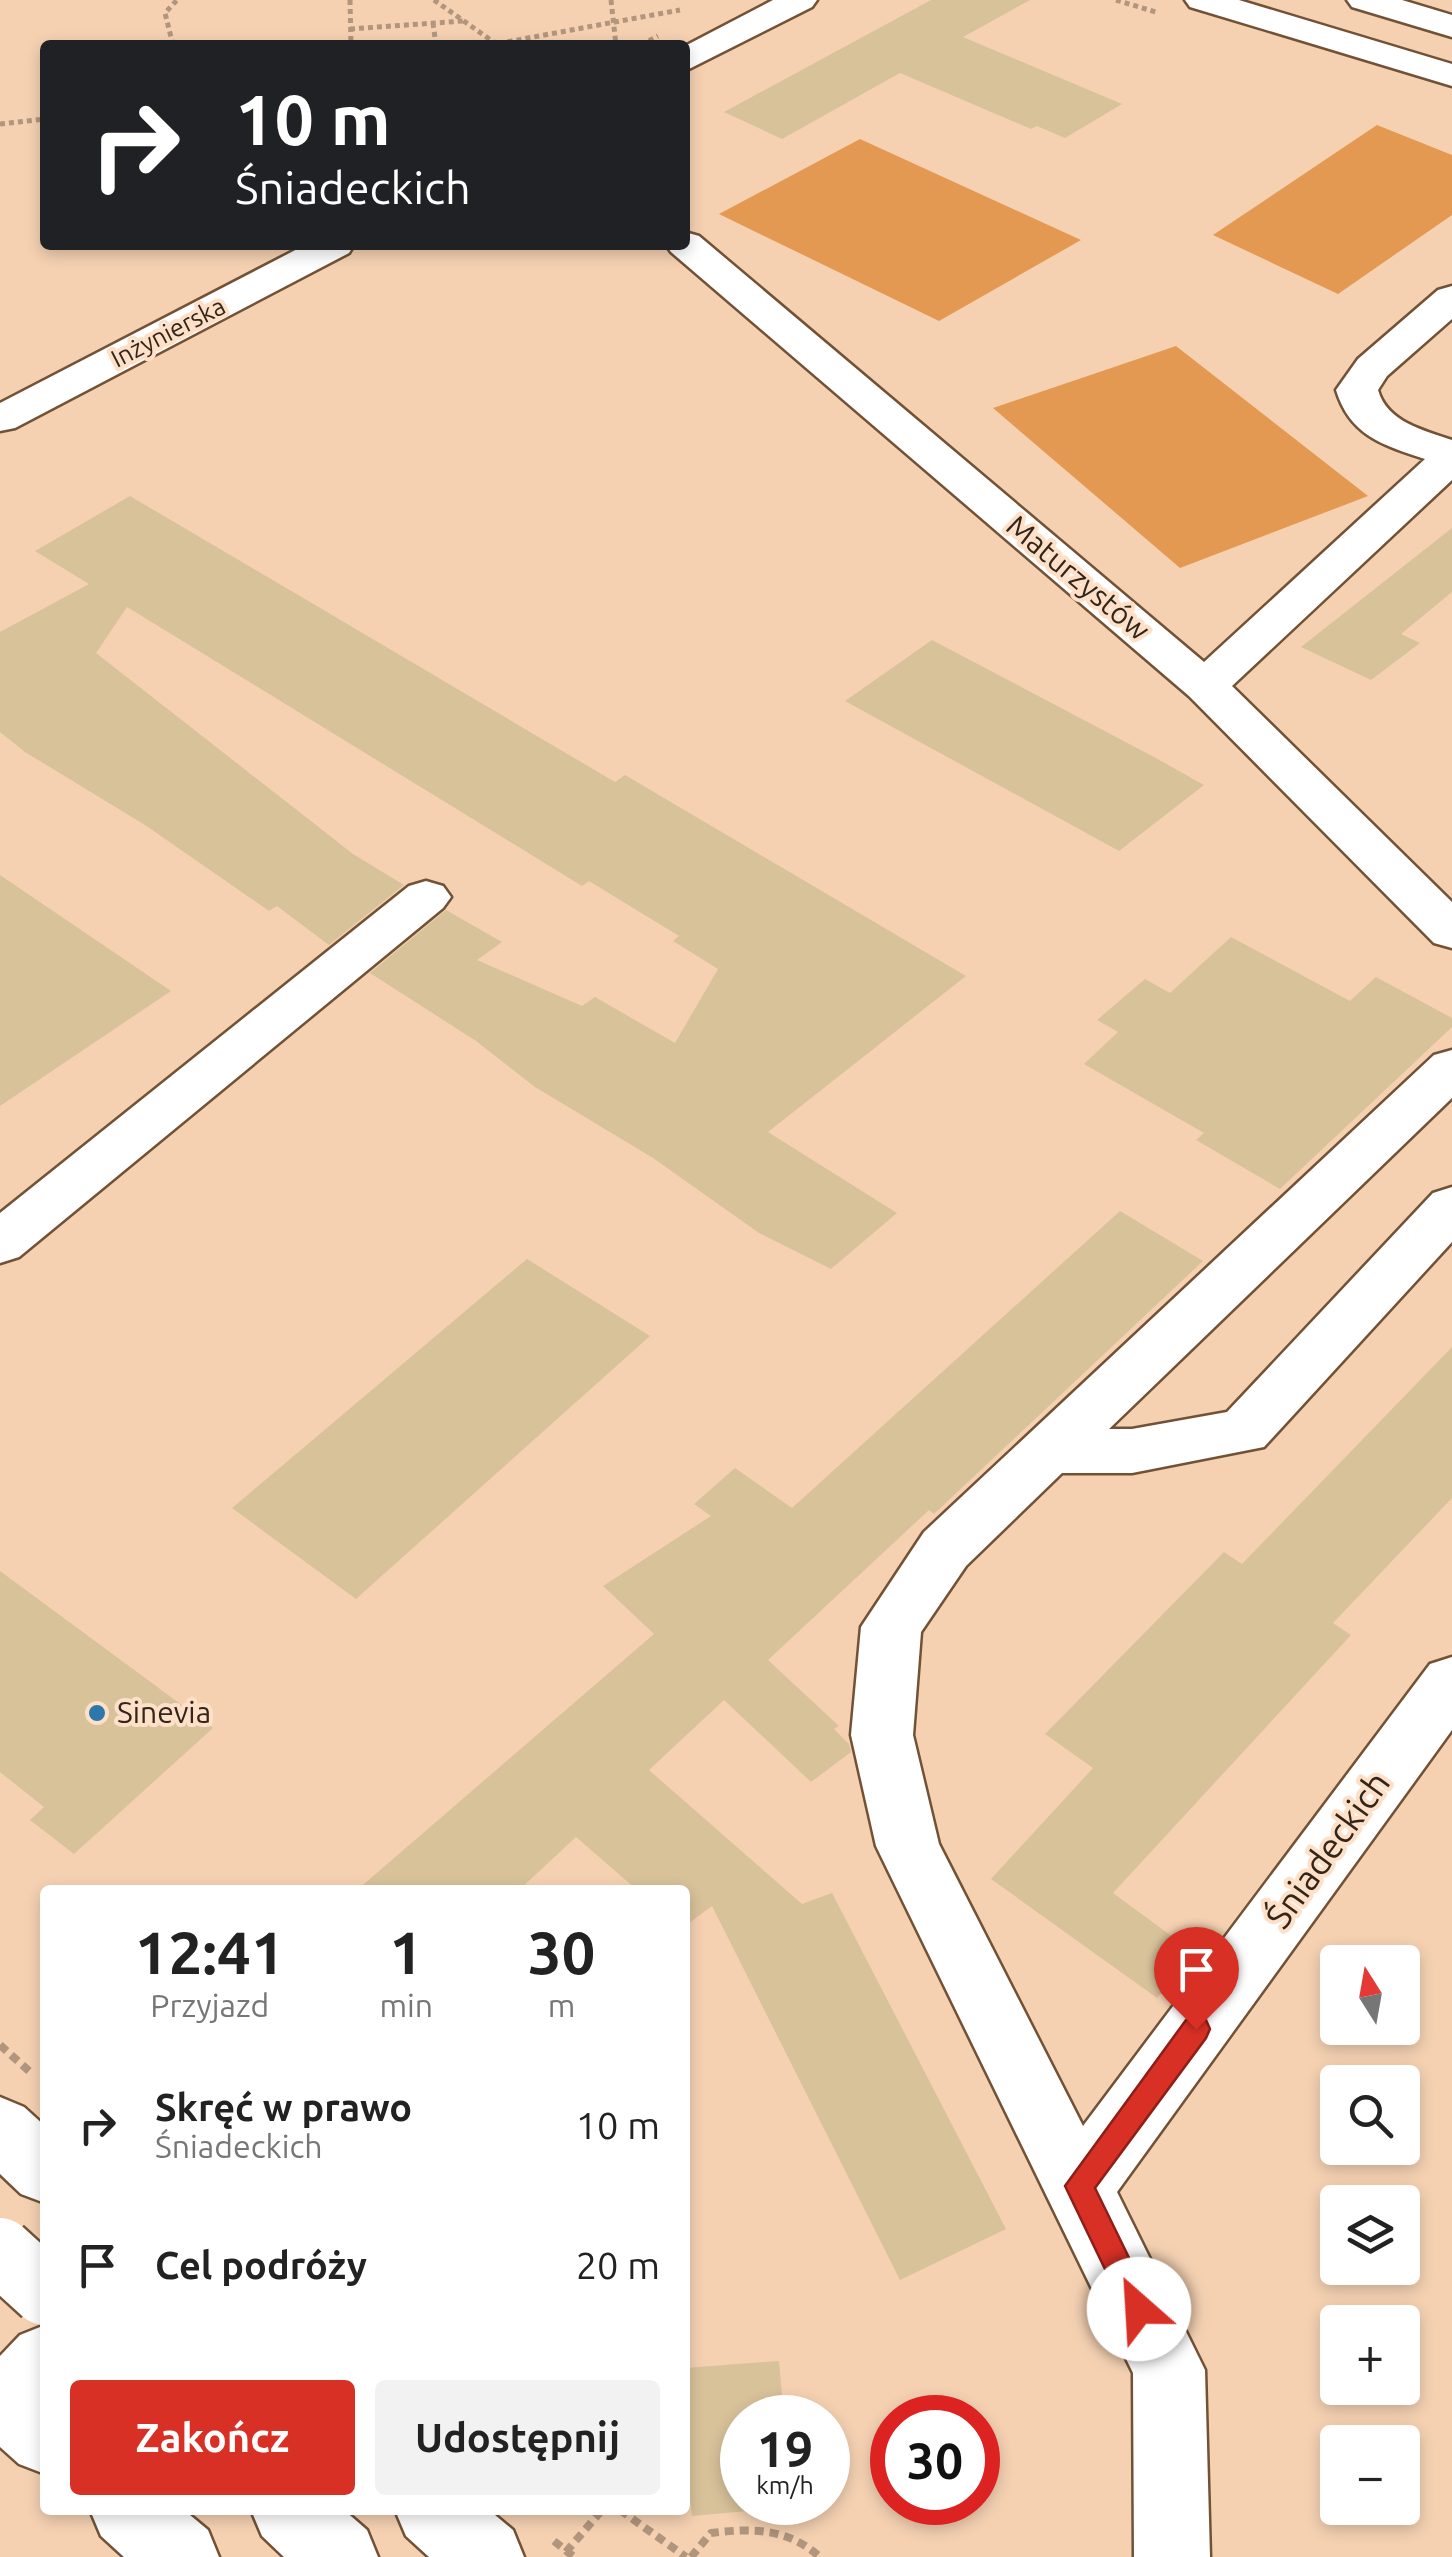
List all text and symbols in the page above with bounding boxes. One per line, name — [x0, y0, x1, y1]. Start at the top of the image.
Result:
icon: right — [70, 80, 200, 210]
text: 10 m — [235, 80, 391, 158]
text: Śniadeckich — [235, 162, 471, 213]
street label: Inżynierska — [106, 291, 230, 373]
street label: Maturzystów — [1000, 508, 1157, 647]
place label: Sinevia — [117, 1695, 211, 1729]
marker: Sinevia — [86, 1702, 108, 1724]
street label: Śniadeckich — [1256, 1763, 1397, 1935]
text: 12:41 — [135, 1918, 285, 1985]
text: 1 — [389, 1918, 423, 1985]
text: 30 — [528, 1918, 595, 1985]
pin — [1154, 1927, 1239, 2030]
icon: arrive — [1169, 1942, 1224, 1997]
north arrow — [1320, 1945, 1420, 2045]
map controls — [1320, 1945, 1420, 2525]
text: Przyjazd — [150, 1987, 269, 2023]
text: min — [379, 1987, 433, 2023]
text: m — [548, 1987, 575, 2023]
button: search — [1320, 2065, 1420, 2165]
text: Skręć w prawo — [155, 2086, 412, 2128]
icon: right — [70, 2098, 125, 2153]
text: 10 m — [576, 2104, 660, 2146]
text: Śniadeckich — [155, 2128, 323, 2164]
button: layers — [1320, 2185, 1420, 2285]
icon: arrive — [70, 2238, 125, 2293]
text: Cel podróży — [155, 2244, 367, 2286]
text: 20 m — [576, 2244, 660, 2286]
position arrow — [1087, 2257, 1191, 2361]
button: + — [1320, 2305, 1420, 2405]
button: Zakończ — [70, 2380, 355, 2495]
button: Udostępnij — [375, 2380, 660, 2495]
speed limit sign: 30 — [870, 2395, 1000, 2525]
text: 19 — [757, 2420, 813, 2476]
button: − — [1320, 2425, 1420, 2525]
text: km/h — [756, 2471, 814, 2499]

